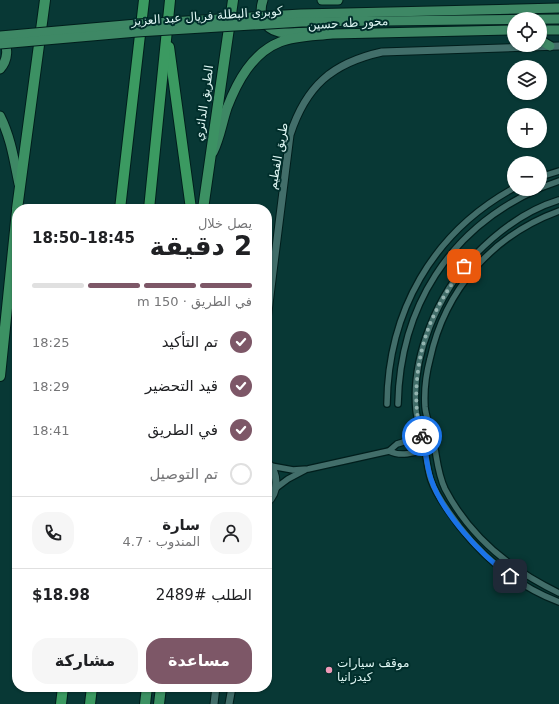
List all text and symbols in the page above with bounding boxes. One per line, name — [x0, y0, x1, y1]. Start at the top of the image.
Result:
street label: كوبرى البطلة فريال عبد العزيز — [130, 4, 284, 29]
map controls — [507, 12, 547, 196]
button: locate — [507, 12, 547, 52]
street label: محور طه حسين — [307, 14, 389, 33]
button: layers — [507, 60, 547, 100]
street label: الطريق الدائري — [192, 64, 217, 142]
button: + — [507, 108, 547, 148]
street label: طريق الفطيم — [265, 121, 292, 191]
button: − — [507, 156, 547, 196]
text: يصل خلال — [198, 216, 252, 231]
text: 18:45–18:50 — [32, 229, 135, 247]
text: 2 دقيقة — [149, 231, 252, 261]
pin — [447, 249, 481, 283]
icon: bag — [453, 255, 475, 277]
text: في الطريق · 150 m — [137, 294, 252, 309]
icon: check — [230, 331, 252, 353]
text: تم التأكيد — [162, 333, 218, 351]
text: 18:25 — [32, 335, 69, 350]
icon: check — [230, 375, 252, 397]
text: قيد التحضير — [145, 377, 218, 395]
text: 18:29 — [32, 379, 69, 394]
courier — [402, 416, 442, 456]
icon: check — [230, 419, 252, 441]
text: في الطريق — [148, 421, 218, 439]
text: 18:41 — [32, 423, 69, 438]
icon: bike — [411, 425, 433, 447]
text: تم التوصيل — [149, 465, 218, 483]
button: phone — [32, 512, 74, 554]
button: person — [210, 512, 252, 554]
text: سارة — [162, 516, 200, 534]
text: المندوب · 4.7 — [123, 534, 200, 549]
pin — [493, 559, 527, 593]
icon: home — [499, 565, 521, 587]
text: $18.98 — [32, 586, 90, 604]
text: الطلب #2489 — [156, 586, 252, 604]
button: مشاركة — [32, 638, 138, 684]
button: مساعدة — [146, 638, 252, 684]
place label: موقف سيارات كيدزانيا — [337, 656, 409, 685]
marker: موقف سيارات كيدزانيا — [324, 665, 334, 675]

